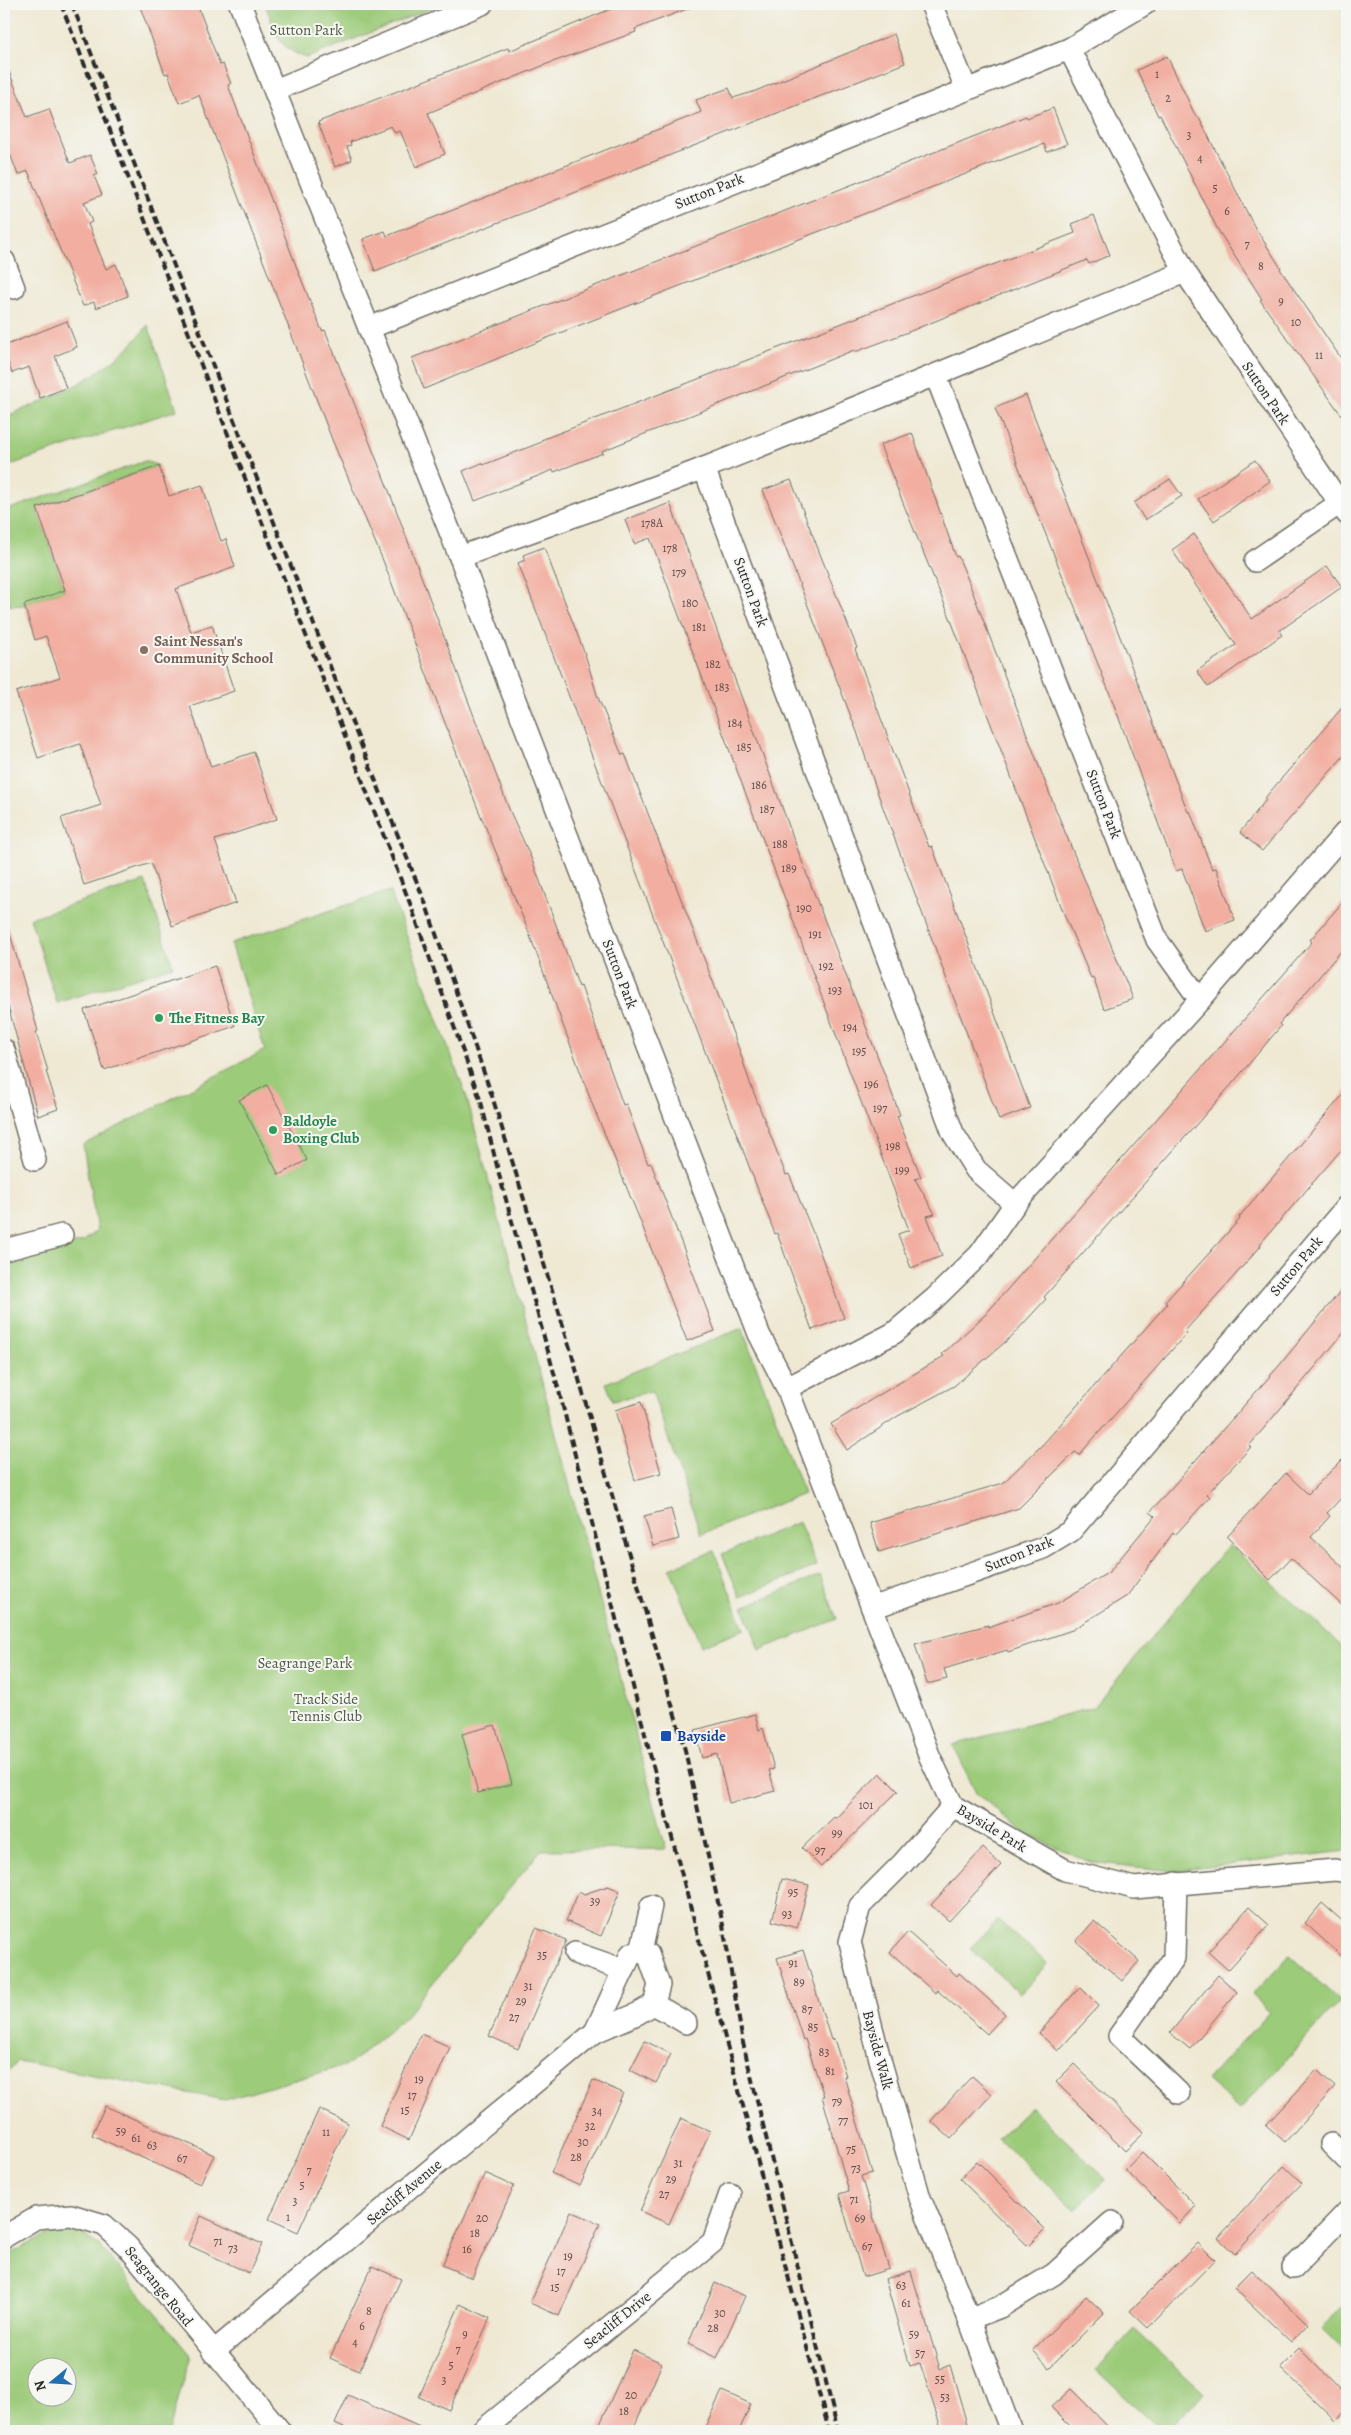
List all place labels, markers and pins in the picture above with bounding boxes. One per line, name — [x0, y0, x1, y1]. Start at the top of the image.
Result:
place label: Saint Nessan's Community School — [154, 631, 273, 668]
marker: Saint Nessan's Community School — [138, 644, 150, 656]
place label: The Fitness Bay — [169, 1008, 266, 1028]
marker: The Fitness Bay — [153, 1012, 165, 1024]
place label: Baldoyle Boxing Club — [283, 1111, 360, 1148]
marker: Baldoyle Boxing Club — [267, 1124, 279, 1136]
place label: Bayside — [677, 1726, 726, 1746]
marker: Bayside — [659, 1729, 673, 1743]

